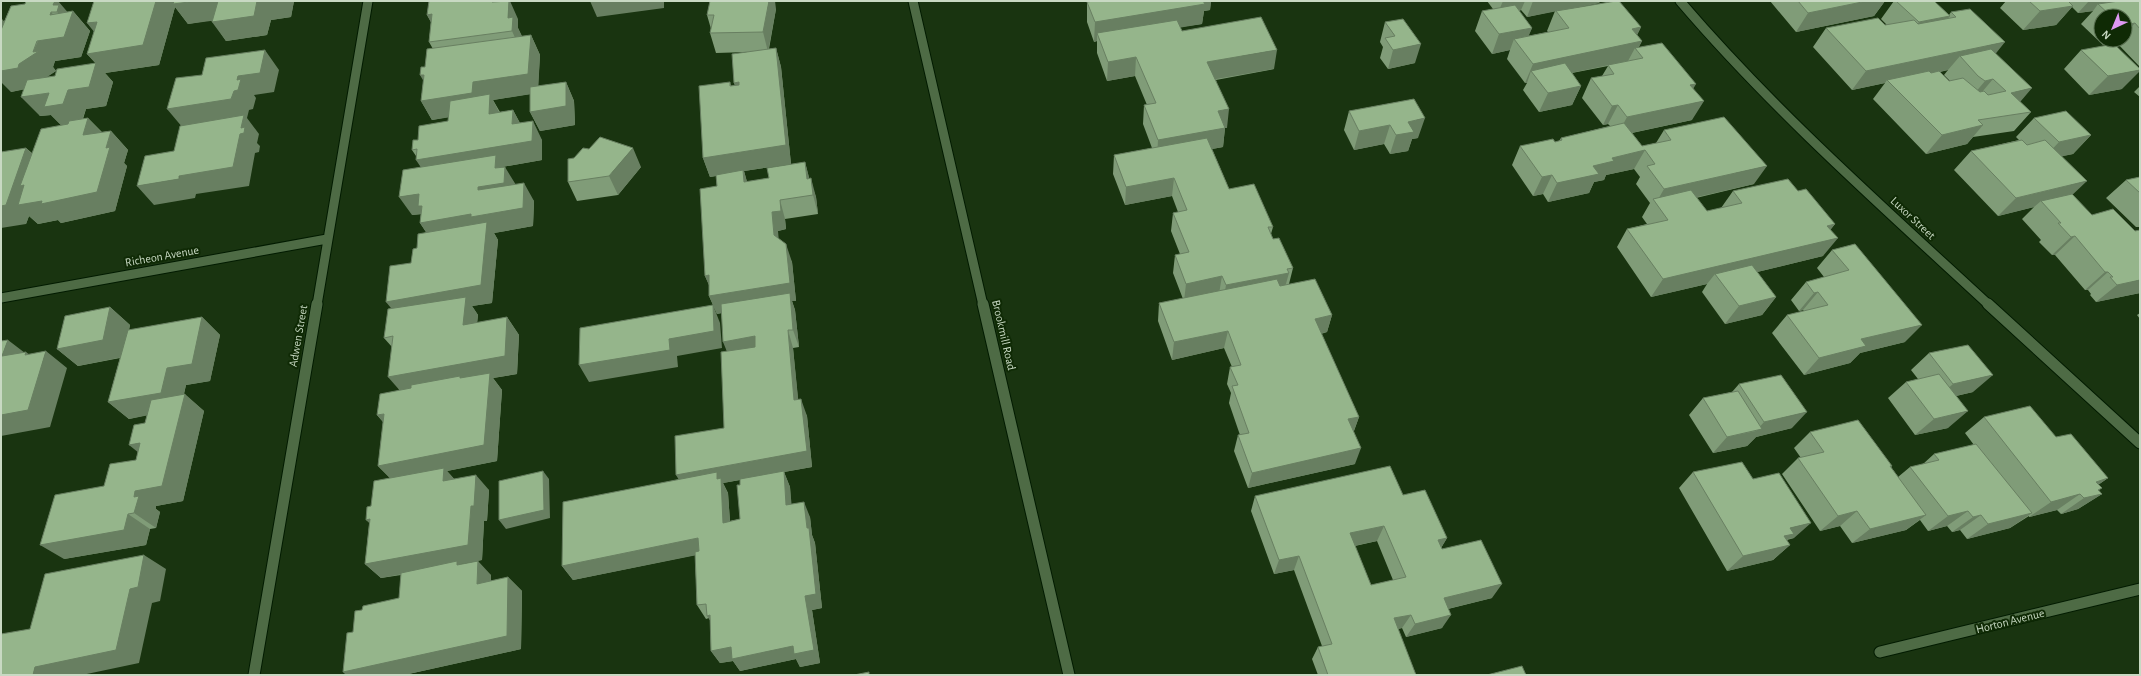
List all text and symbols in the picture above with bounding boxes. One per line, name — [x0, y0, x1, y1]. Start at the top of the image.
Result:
north arrow — [2093, 8, 2133, 48]
text: N — [2100, 28, 2113, 41]
street label: Luxor Street — [1888, 195, 1938, 242]
street label: Richeon Avenue — [124, 244, 200, 268]
street label: Brookmill Road — [990, 299, 1018, 371]
street label: Adwen Street — [287, 304, 309, 368]
street label: Horton Avenue — [1974, 607, 2046, 635]

